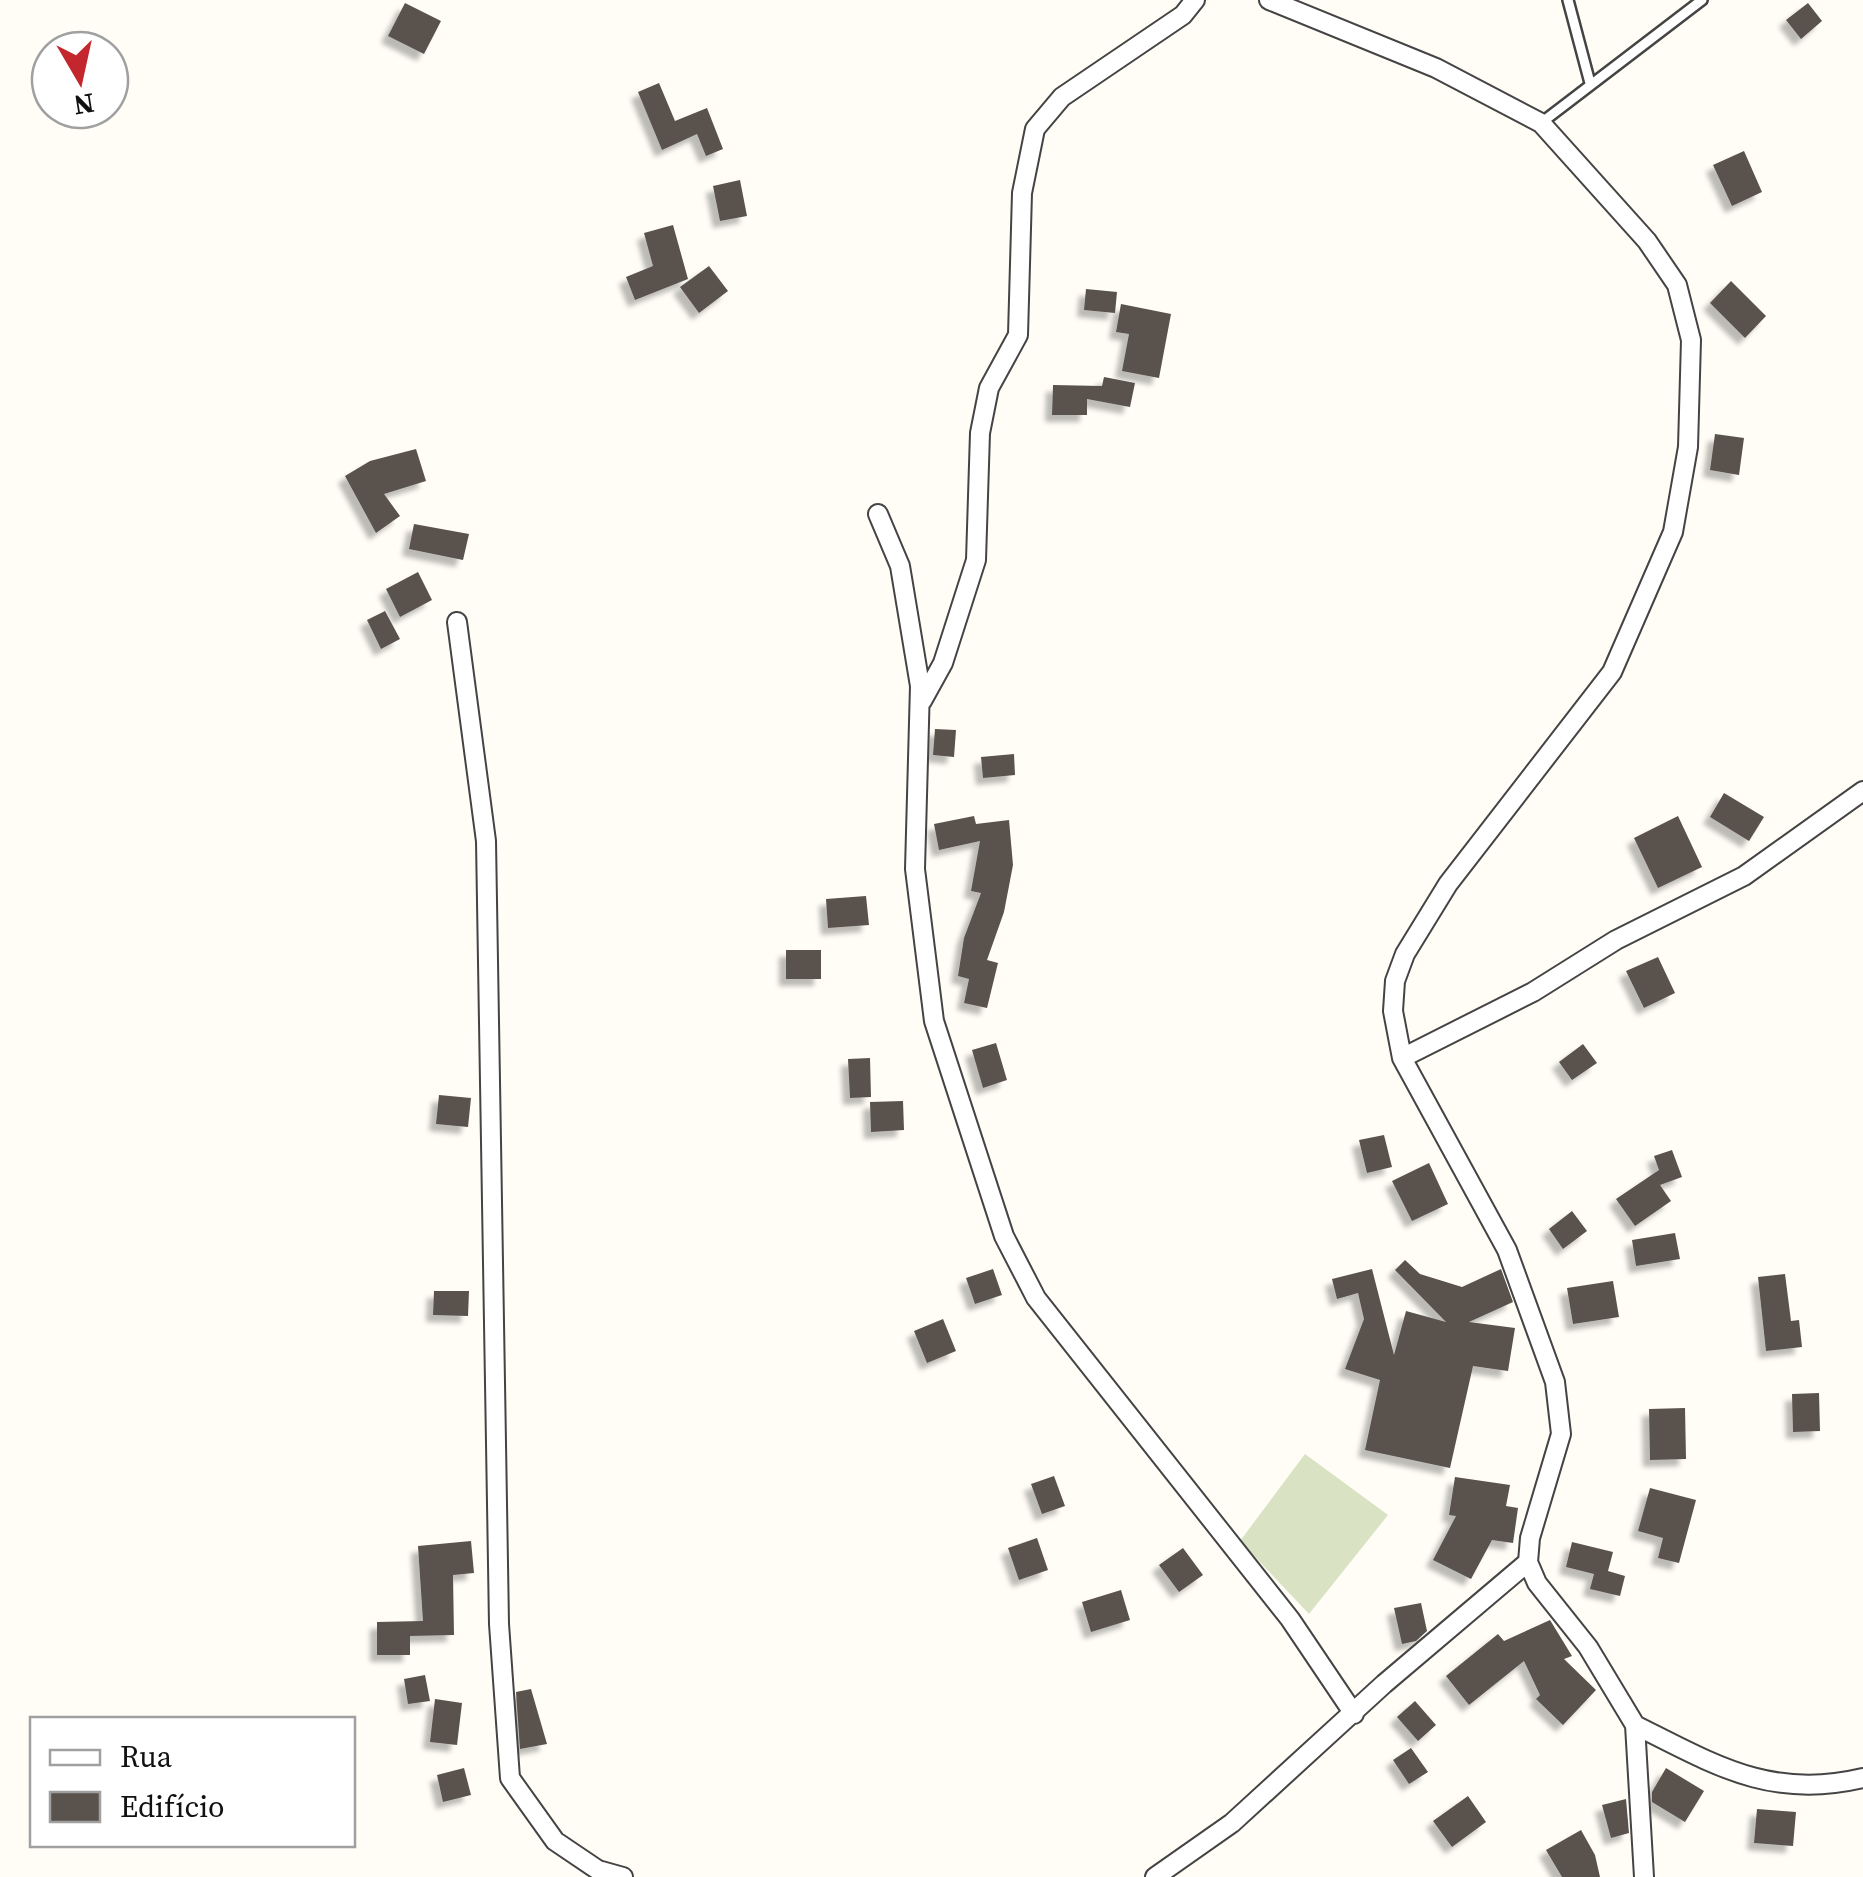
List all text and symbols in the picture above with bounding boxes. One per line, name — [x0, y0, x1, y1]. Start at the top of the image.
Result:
north arrow — [30, 30, 130, 130]
text: N — [71, 84, 97, 125]
legend — [30, 1717, 355, 1847]
text: Rua — [120, 1736, 173, 1777]
text: Edifício — [120, 1786, 225, 1827]

